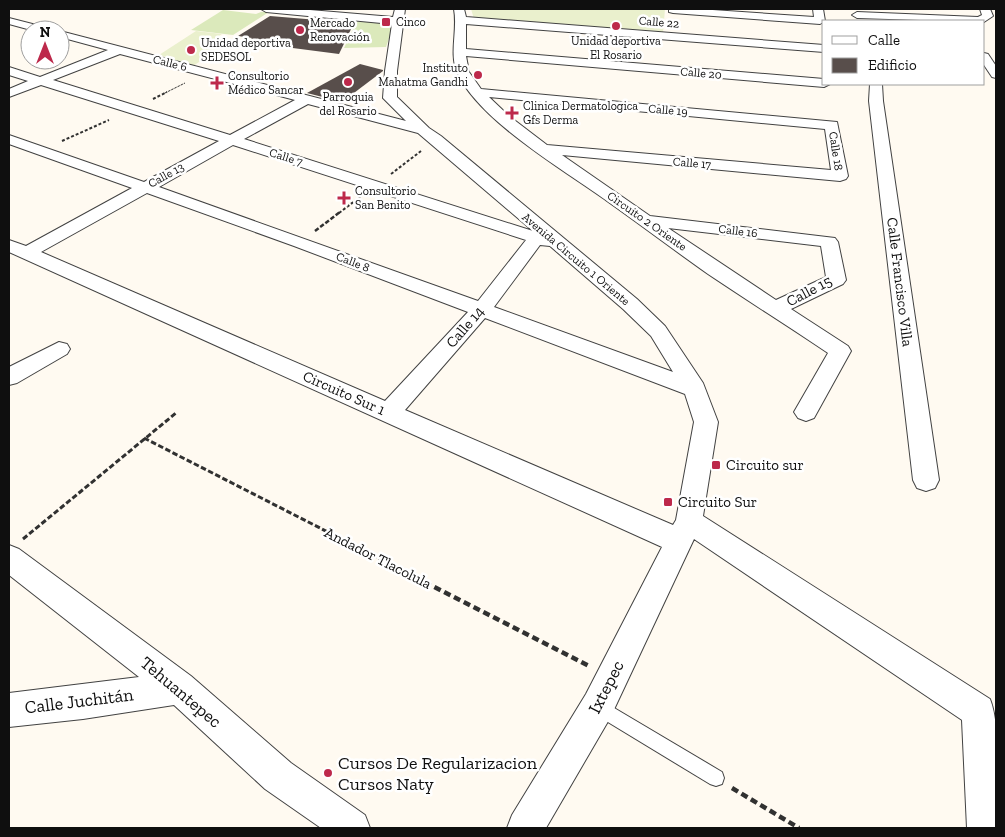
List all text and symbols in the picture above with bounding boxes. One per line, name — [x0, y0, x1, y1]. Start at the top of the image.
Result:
street label: Calle 22 — [638, 13, 680, 31]
place label: Cinco — [396, 15, 426, 29]
place label: Mercado Renovación — [310, 16, 370, 44]
marker: Cinco — [380, 16, 392, 28]
north arrow — [20, 20, 70, 70]
marker: Unidad deportiva El Rosario — [610, 20, 622, 32]
legend — [822, 20, 985, 85]
text: N — [40, 24, 51, 41]
marker: Mercado Renovación — [294, 24, 306, 36]
text: Calle — [868, 31, 900, 49]
place label: Unidad deportiva El Rosario — [571, 34, 661, 62]
place label: Unidad deportiva SEDESOL — [201, 36, 291, 64]
marker: Unidad deportiva SEDESOL — [185, 44, 197, 56]
street label: Calle 6 — [151, 52, 189, 74]
text: Edificio — [868, 56, 917, 74]
place label: Instituto Mahatma Gandhi — [378, 61, 469, 89]
street label: Calle 20 — [680, 64, 722, 82]
place label: Consultorio Médico Sancar — [228, 69, 304, 97]
marker: Instituto Mahatma Gandhi — [472, 69, 484, 81]
marker: Consultorio Médico Sancar — [210, 76, 224, 90]
marker: Parroquia del Rosario — [342, 76, 354, 88]
place label: Parroquia del Rosario — [319, 90, 377, 118]
place label: Clinica Dermatologica Gfs Derma — [523, 99, 638, 127]
street label: Calle 19 — [648, 101, 688, 119]
marker: Clinica Dermatologica Gfs Derma — [505, 106, 519, 120]
street label: Calle 18 — [826, 130, 846, 172]
street label: Calle 7 — [268, 145, 305, 169]
street label: Calle 17 — [672, 154, 712, 172]
street label: Calle 13 — [146, 159, 186, 191]
place label: Consultorio San Benito — [355, 184, 416, 212]
street label: Circuito 2 Oriente — [605, 188, 690, 254]
marker: Consultorio San Benito — [337, 191, 351, 205]
street label: Avenida Circuito 1 Oriente — [519, 210, 633, 308]
street label: Calle Francisco Villa — [883, 216, 917, 348]
street label: Calle 16 — [718, 222, 758, 240]
street label: Calle 8 — [334, 249, 372, 275]
street label: Calle 15 — [783, 271, 835, 310]
street label: Calle 14 — [442, 303, 488, 351]
street label: Circuito Sur 1 — [300, 367, 388, 419]
place label: Circuito sur — [726, 456, 804, 474]
marker: Circuito sur — [710, 459, 722, 471]
place label: Circuito Sur — [678, 493, 757, 511]
marker: Circuito Sur — [662, 496, 674, 508]
street label: Andador Tlacolula — [321, 523, 435, 593]
street label: Tehuantepec — [136, 652, 226, 732]
street label: Ixtepec — [583, 657, 629, 717]
street label: Calle Juchitán — [23, 683, 135, 719]
place label: Cursos De Regularizacion Cursos Naty — [338, 752, 538, 795]
marker: Cursos De Regularizacion Cursos Naty — [322, 767, 334, 779]

